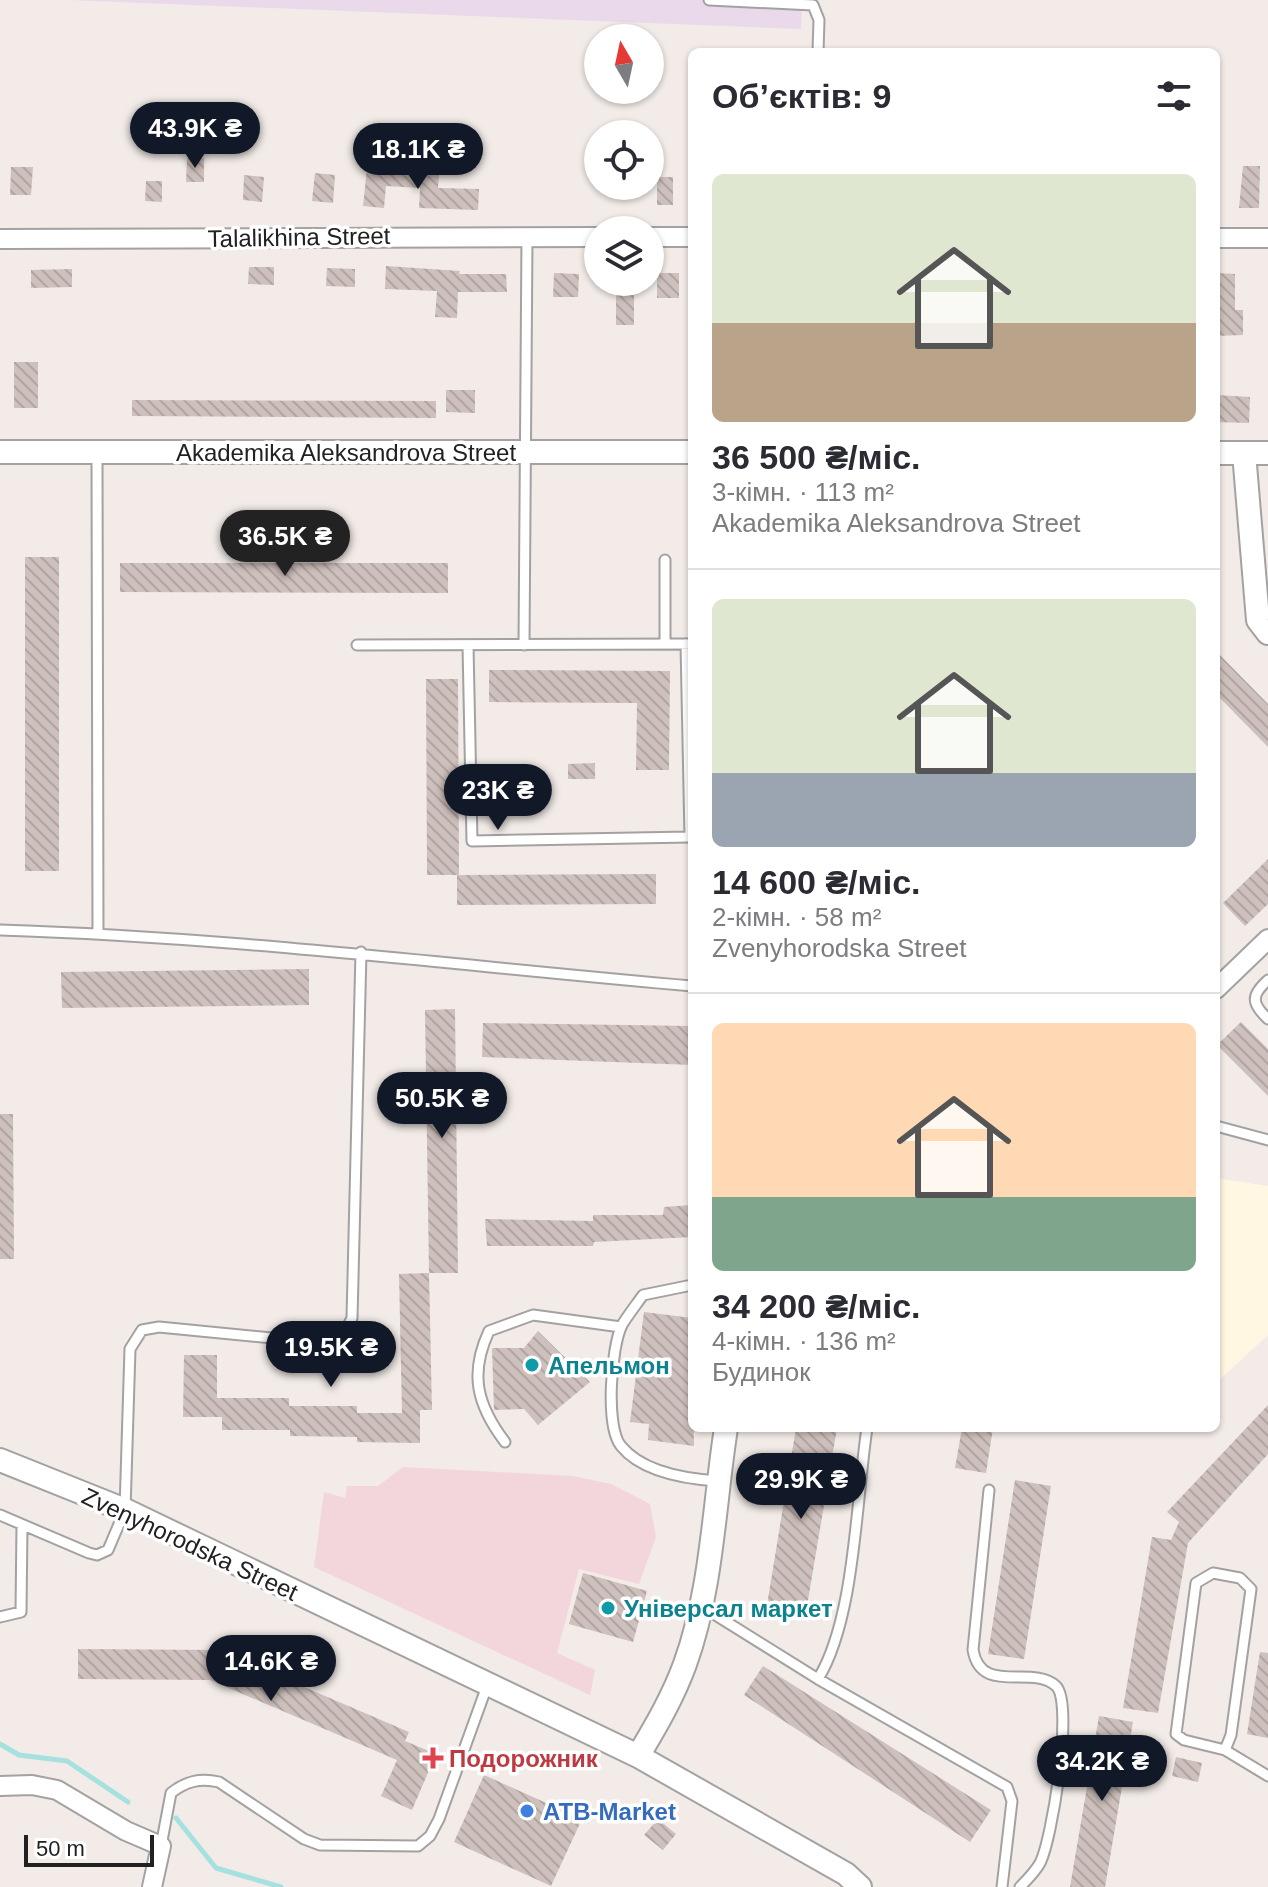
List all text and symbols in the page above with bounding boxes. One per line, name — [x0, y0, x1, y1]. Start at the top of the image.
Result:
north arrow — [584, 24, 664, 104]
map controls — [584, 24, 664, 296]
icon: filters — [1152, 74, 1196, 118]
text: Об’єктів: 9 — [712, 77, 891, 115]
pin: 43.9K ₴ — [121, 102, 269, 170]
text: 43.9K ₴ — [148, 113, 242, 143]
button: locate — [584, 120, 664, 200]
pin: 18.1K ₴ — [344, 123, 492, 191]
text: 18.1K ₴ — [371, 134, 465, 164]
button: layers — [584, 216, 664, 296]
street label: Talalikhina Street — [207, 222, 391, 252]
icon: home — [882, 226, 1026, 370]
text: 36 500 ₴/міс. — [712, 438, 921, 476]
street label: Akademika Aleksandrova Street — [176, 439, 516, 466]
text: 3-кімн. · 113 m² — [712, 477, 894, 507]
text: Akademika Aleksandrova Street — [712, 508, 1081, 538]
pin: 36.5K ₴ — [211, 510, 359, 578]
text: 36.5K ₴ — [238, 521, 332, 551]
icon: home — [882, 651, 1026, 795]
pin: 23K ₴ — [442, 764, 554, 832]
text: 23K ₴ — [462, 775, 534, 805]
text: 14 600 ₴/міс. — [712, 863, 921, 901]
text: 2-кімн. · 58 m² — [712, 902, 881, 932]
text: Zvenyhorodska Street — [712, 933, 966, 963]
pin: 50.5K ₴ — [368, 1072, 516, 1140]
icon: home — [882, 1075, 1026, 1219]
text: 50.5K ₴ — [395, 1083, 489, 1113]
text: 34 200 ₴/міс. — [712, 1287, 921, 1325]
pin: 19.5K ₴ — [257, 1321, 405, 1389]
text: 4-кімн. · 136 m² — [712, 1326, 896, 1356]
text: 19.5K ₴ — [284, 1332, 378, 1362]
place label: Апельмон — [548, 1352, 670, 1379]
marker: Апельмон — [523, 1356, 541, 1374]
text: Будинок — [712, 1357, 811, 1387]
pin: 29.9K ₴ — [727, 1453, 875, 1521]
text: 29.9K ₴ — [754, 1464, 848, 1494]
street label: Zvenyhorodska Street — [78, 1482, 302, 1606]
place label: Універсал маркет — [624, 1595, 833, 1622]
marker: Універсал маркет — [599, 1599, 617, 1617]
pin: 14.6K ₴ — [197, 1635, 345, 1703]
text: 14.6K ₴ — [224, 1646, 318, 1676]
pin: 34.2K ₴ — [1028, 1735, 1176, 1803]
place label: Подорожник — [449, 1745, 599, 1772]
text: 34.2K ₴ — [1055, 1746, 1149, 1776]
marker: Подорожник — [424, 1749, 442, 1767]
place label: ATB-Market — [543, 1798, 676, 1825]
marker: ATB-Market — [518, 1802, 536, 1820]
scale bar — [24, 1831, 154, 1867]
text: 50 m — [36, 1836, 85, 1861]

